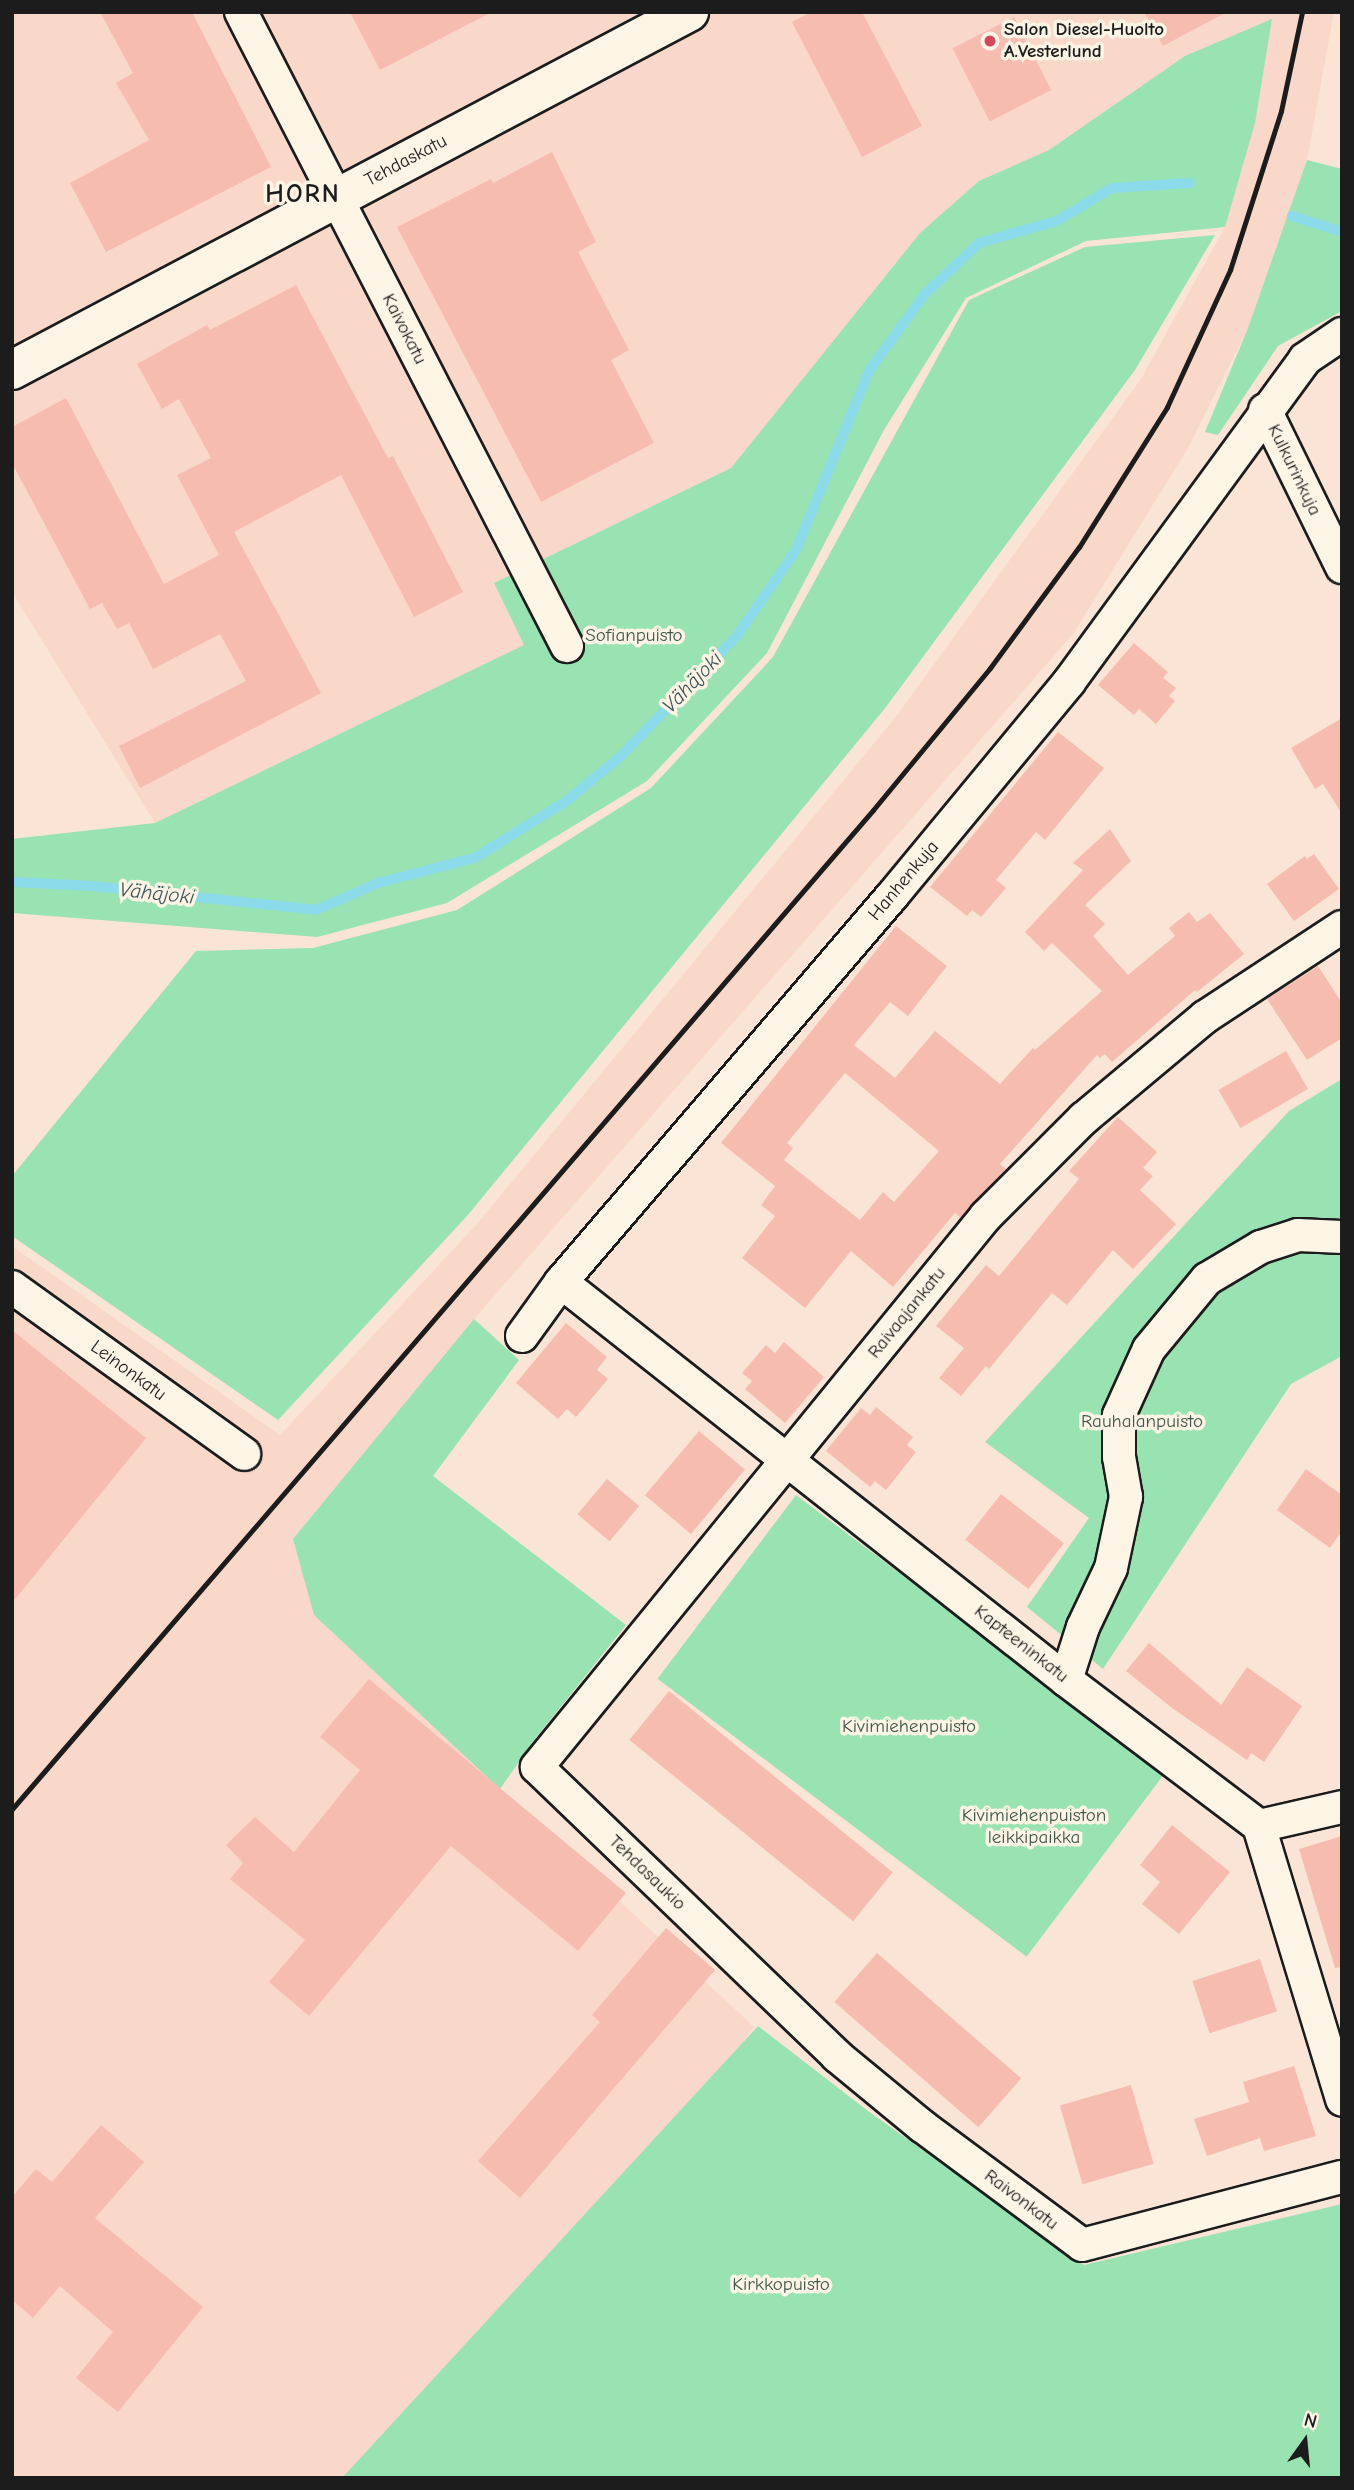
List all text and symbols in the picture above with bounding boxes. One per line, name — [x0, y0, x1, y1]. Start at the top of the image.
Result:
place label: Salon Diesel-Huolto A.Vesterlund — [1004, 19, 1164, 63]
marker: Salon Diesel-Huolto A.Vesterlund — [982, 33, 998, 49]
street label: Tehdaskatu — [361, 130, 451, 192]
district label: HORN — [266, 179, 340, 211]
street label: Kaivokatu — [377, 290, 431, 368]
street label: Kulkurinkuja — [1262, 421, 1326, 519]
park label: Sofianpuisto — [585, 625, 683, 647]
water label: Vähäjoki — [657, 646, 727, 718]
street label: Hanhenkuja — [864, 836, 944, 926]
water label: Vähäjoki — [118, 877, 196, 909]
street label: Raivaajankatu — [863, 1263, 951, 1363]
street label: Leinonkatu — [86, 1336, 170, 1406]
park label: Rauhalanpuisto — [1081, 1411, 1203, 1433]
street label: Kapteeninkatu — [969, 1600, 1073, 1688]
park label: Kivimiehenpuisto — [842, 1716, 976, 1738]
park label: Kivimiehenpuiston leikkipaikka — [962, 1805, 1106, 1849]
street label: Tehdasaukio — [604, 1830, 690, 1916]
street label: Raivonkatu — [979, 2165, 1063, 2235]
park label: Kirkkopuisto — [732, 2274, 830, 2296]
north arrow — [1270, 2406, 1340, 2476]
text: N — [1302, 2408, 1319, 2433]

